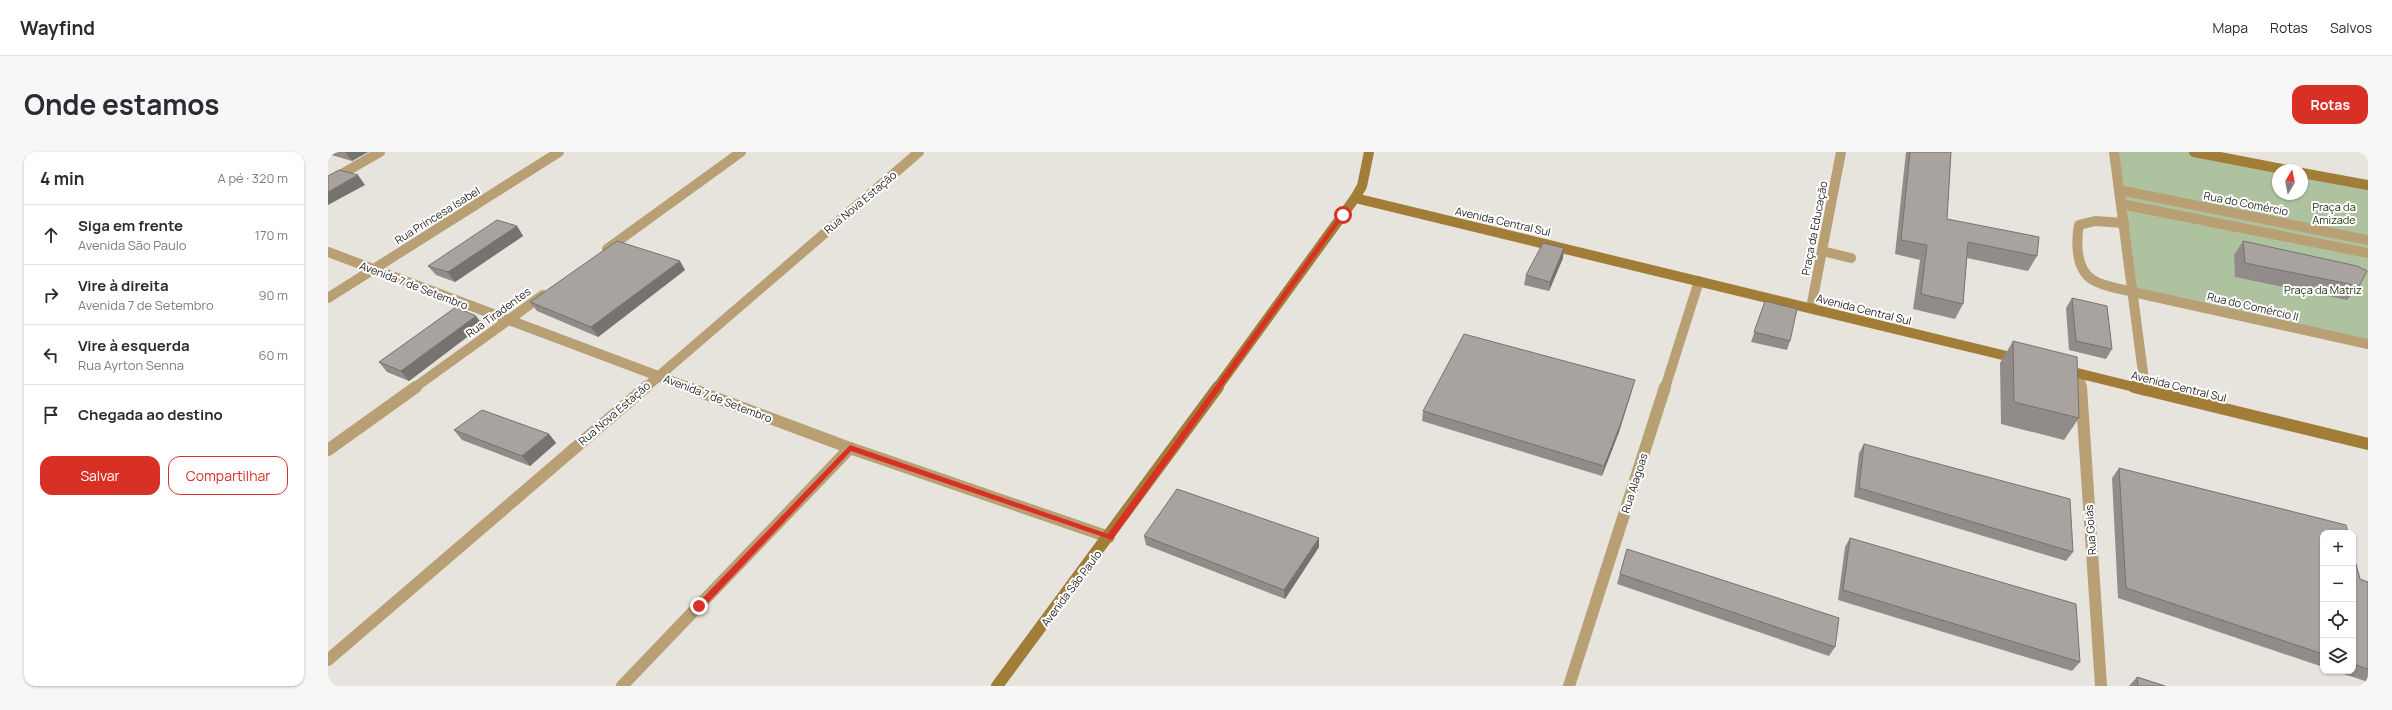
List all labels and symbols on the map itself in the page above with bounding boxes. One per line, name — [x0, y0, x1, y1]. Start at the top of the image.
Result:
north arrow — [2272, 164, 2308, 200]
street label: Rua Nova Estação — [821, 167, 900, 237]
street label: Praça da Educação — [1797, 179, 1831, 276]
street label: Rua Princesa Isabel — [392, 183, 482, 247]
street label: Rua do Comércio — [2202, 187, 2290, 219]
park label: Praça da Amizade — [2312, 199, 2356, 227]
street label: Avenida Central Sul — [1454, 203, 1552, 239]
route start — [1334, 206, 1352, 224]
street label: Avenida 7 de Setembro — [358, 257, 471, 313]
park label: Praça da Matriz — [2284, 282, 2362, 297]
street label: Rua Tiradentes — [463, 283, 534, 341]
street label: Rua do Comércio II — [2206, 288, 2300, 324]
street label: Avenida Central Sul — [1815, 290, 1913, 328]
street label: Avenida Central Sul — [2130, 367, 2228, 405]
street label: Avenida 7 de Setembro — [662, 370, 775, 426]
street label: Rua Nova Estação — [575, 377, 653, 448]
street label: Rua Alagoas — [1617, 451, 1651, 515]
street label: Rua Goiás — [2081, 504, 2099, 556]
street label: Avenida São Paulo — [1037, 546, 1105, 629]
route end — [690, 597, 708, 615]

